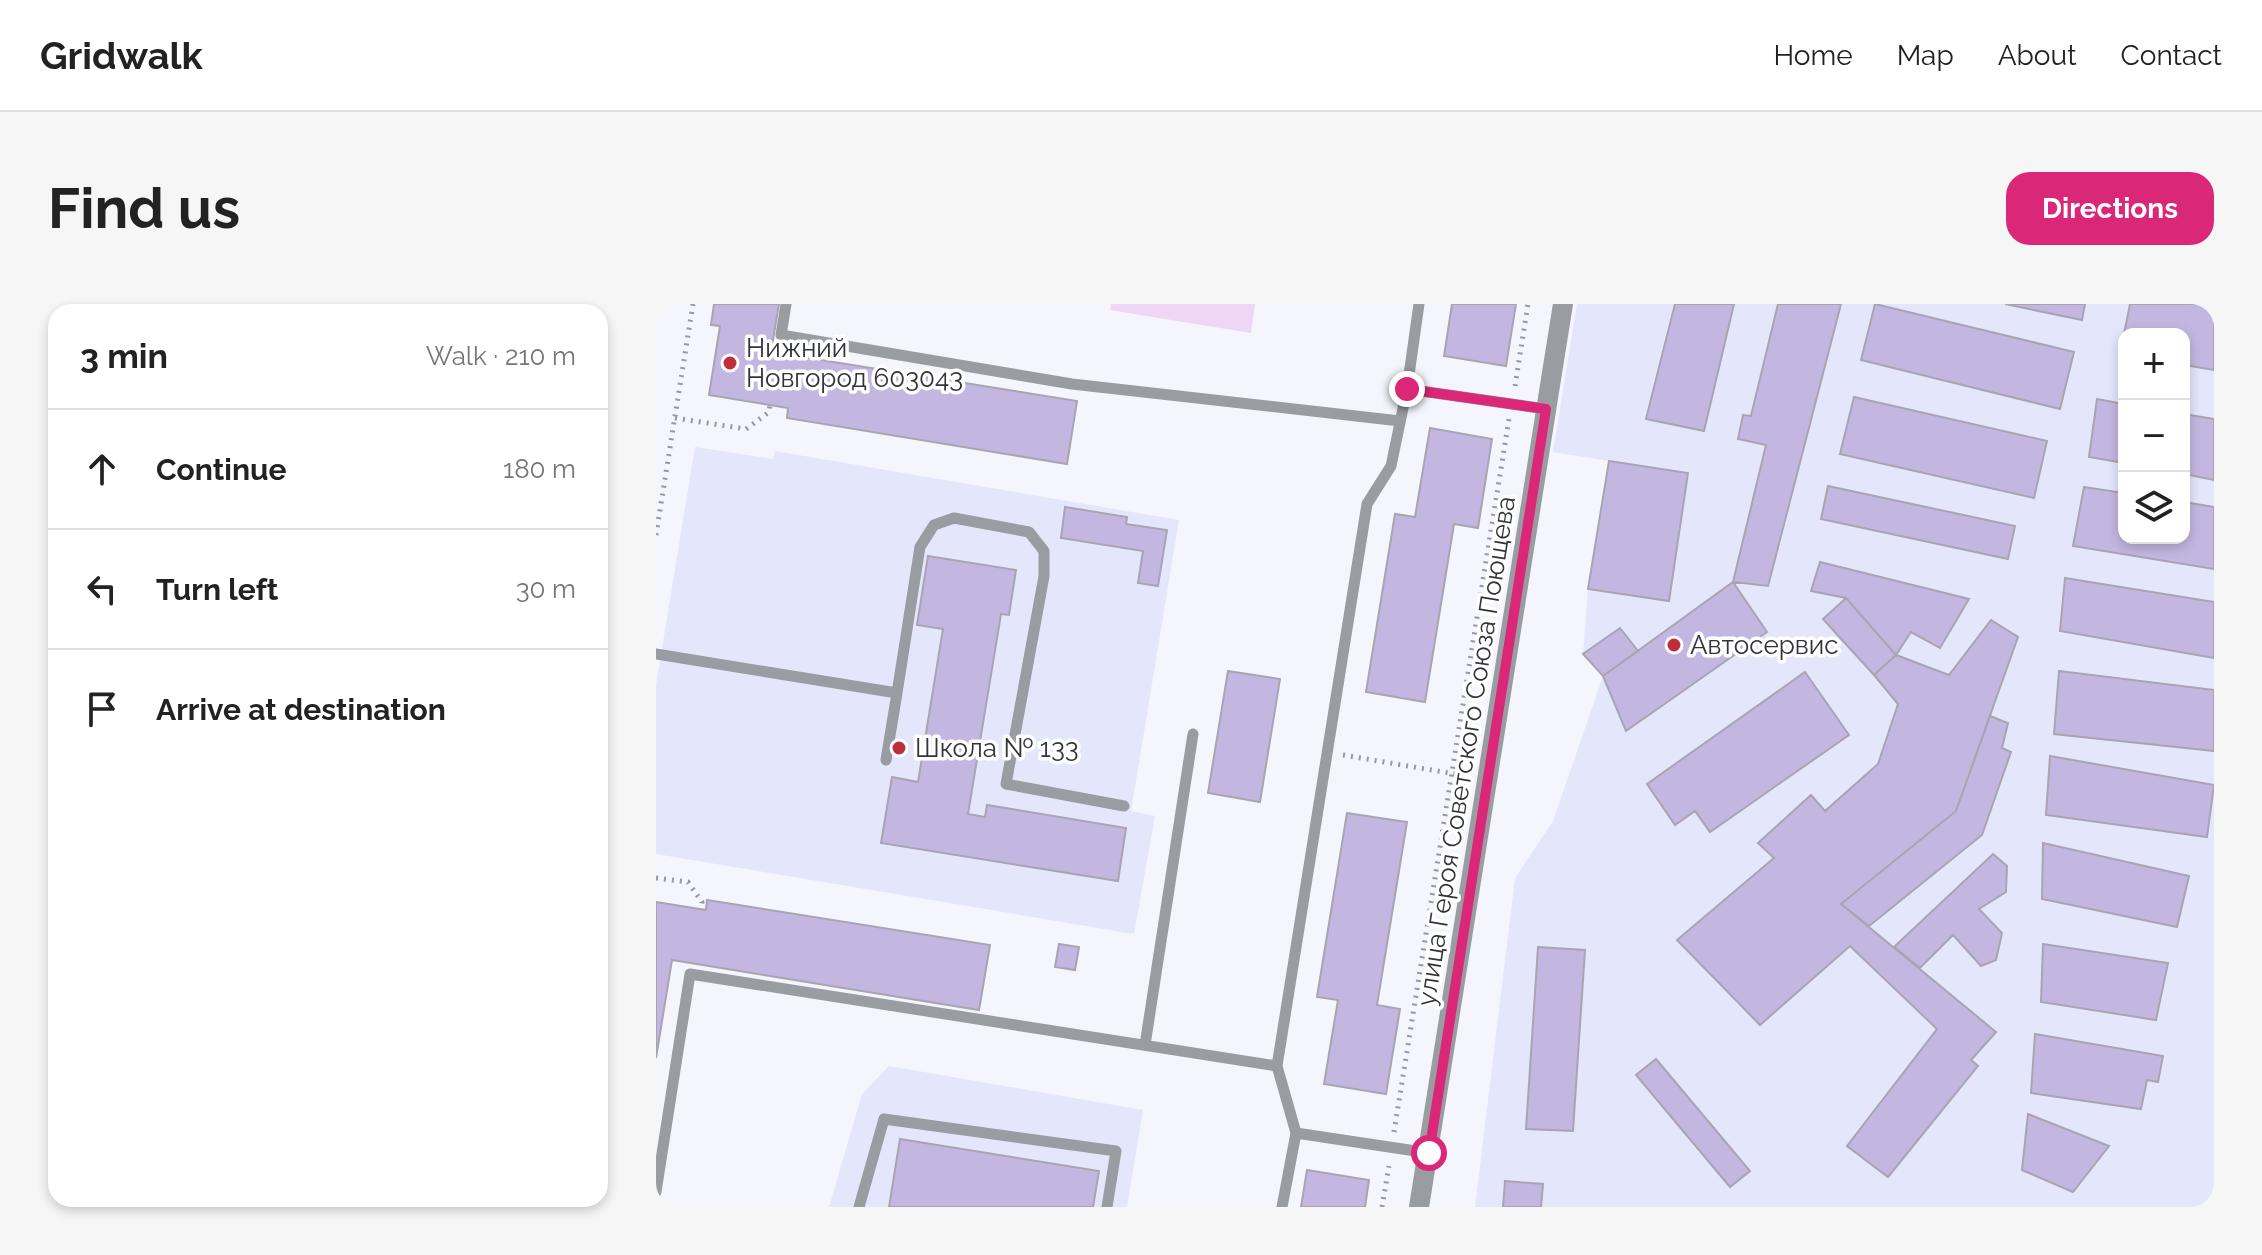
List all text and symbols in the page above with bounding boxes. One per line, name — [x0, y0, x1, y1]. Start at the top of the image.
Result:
text: Gridwalk — [40, 33, 203, 78]
text: Home — [1773, 39, 1853, 72]
text: Map — [1897, 39, 1954, 72]
text: About — [1998, 39, 2077, 72]
text: Contact — [2121, 39, 2222, 72]
button: Directions — [2006, 172, 2214, 245]
text: Find us — [48, 175, 240, 241]
map controls — [2118, 328, 2190, 544]
button: + — [2118, 328, 2190, 400]
place label: Нижний Новгород 603043 — [746, 333, 963, 393]
text: 3 min — [80, 336, 168, 376]
text: Walk · 210 m — [426, 341, 576, 371]
marker: Нижний Новгород 603043 — [721, 354, 739, 372]
route end — [1389, 371, 1425, 407]
button: − — [2118, 400, 2190, 472]
icon: ahead — [80, 447, 124, 491]
text: Continue — [156, 452, 287, 487]
text: 180 m — [503, 454, 576, 484]
button: layers — [2118, 472, 2190, 544]
street label: улица Героя Советского Союза Поющева — [1411, 494, 1521, 1008]
icon: left — [80, 567, 124, 611]
text: Turn left — [156, 572, 278, 607]
text: 30 m — [516, 574, 576, 604]
place label: Автосервис — [1690, 630, 1838, 660]
marker: Автосервис — [1665, 636, 1683, 654]
icon: arrive — [80, 687, 124, 731]
text: Arrive at destination — [156, 692, 446, 727]
place label: Школа № 133 — [915, 733, 1079, 763]
marker: Школа № 133 — [890, 739, 908, 757]
route start — [1411, 1135, 1447, 1171]

